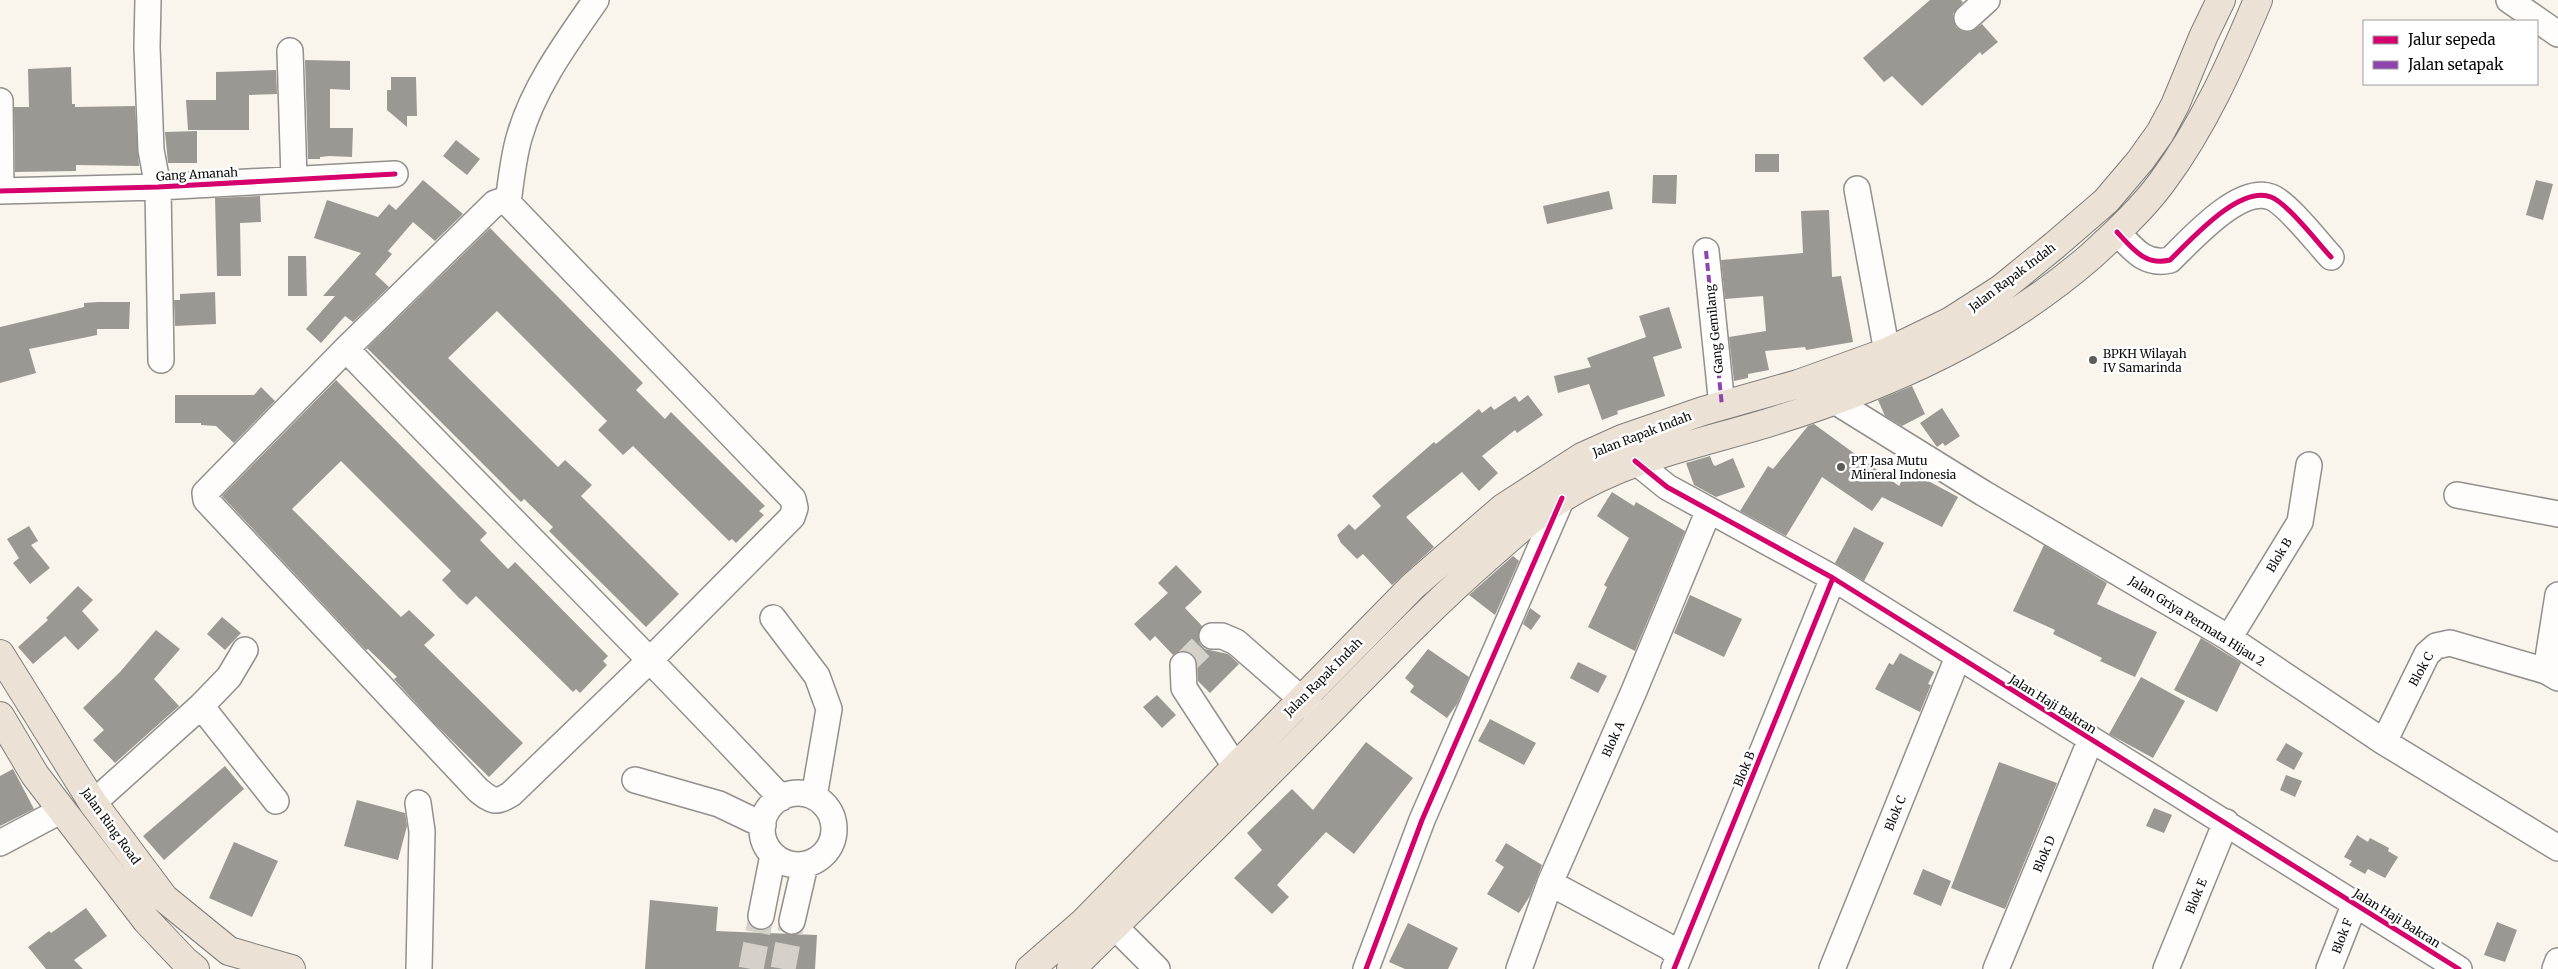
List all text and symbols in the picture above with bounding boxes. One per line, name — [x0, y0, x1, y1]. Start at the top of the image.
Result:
legend — [2363, 20, 2538, 85]
text: Jalur sepeda — [2407, 30, 2495, 49]
text: Jalan setapak — [2407, 55, 2504, 74]
street label: Gang Amanah — [156, 164, 238, 184]
street label: Jalan Rapak Indah — [1965, 240, 2058, 315]
street label: Gang Gemilang — [1702, 283, 1726, 374]
place label: BPKH Wilayah IV Samarinda — [2103, 346, 2187, 375]
marker: BPKH Wilayah IV Samarinda — [2087, 354, 2099, 366]
street label: Jalan Rapak Indah — [1590, 408, 1694, 460]
place label: PT Jasa Mutu Mineral Indonesia — [1851, 453, 1957, 482]
marker: PT Jasa Mutu Mineral Indonesia — [1835, 461, 1847, 473]
street label: Blok B — [2263, 535, 2295, 575]
street label: Jalan Griya Permata Hijau 2 — [2125, 572, 2268, 669]
street label: Jalan Rapak Indah — [1280, 635, 1365, 720]
street label: Blok C — [2406, 649, 2437, 689]
street label: Jalan Haji Bakran — [2006, 671, 2099, 737]
street label: Blok A — [1599, 718, 1628, 759]
street label: Blok B — [1730, 749, 1758, 789]
street label: Jalan Ring Road — [78, 784, 144, 867]
street label: Blok C — [1881, 793, 1909, 833]
street label: Blok D — [2030, 834, 2058, 874]
street label: Blok E — [2182, 876, 2210, 916]
street label: Jalan Haji Bakran — [2350, 885, 2443, 951]
street label: Blok F — [2328, 916, 2356, 956]

